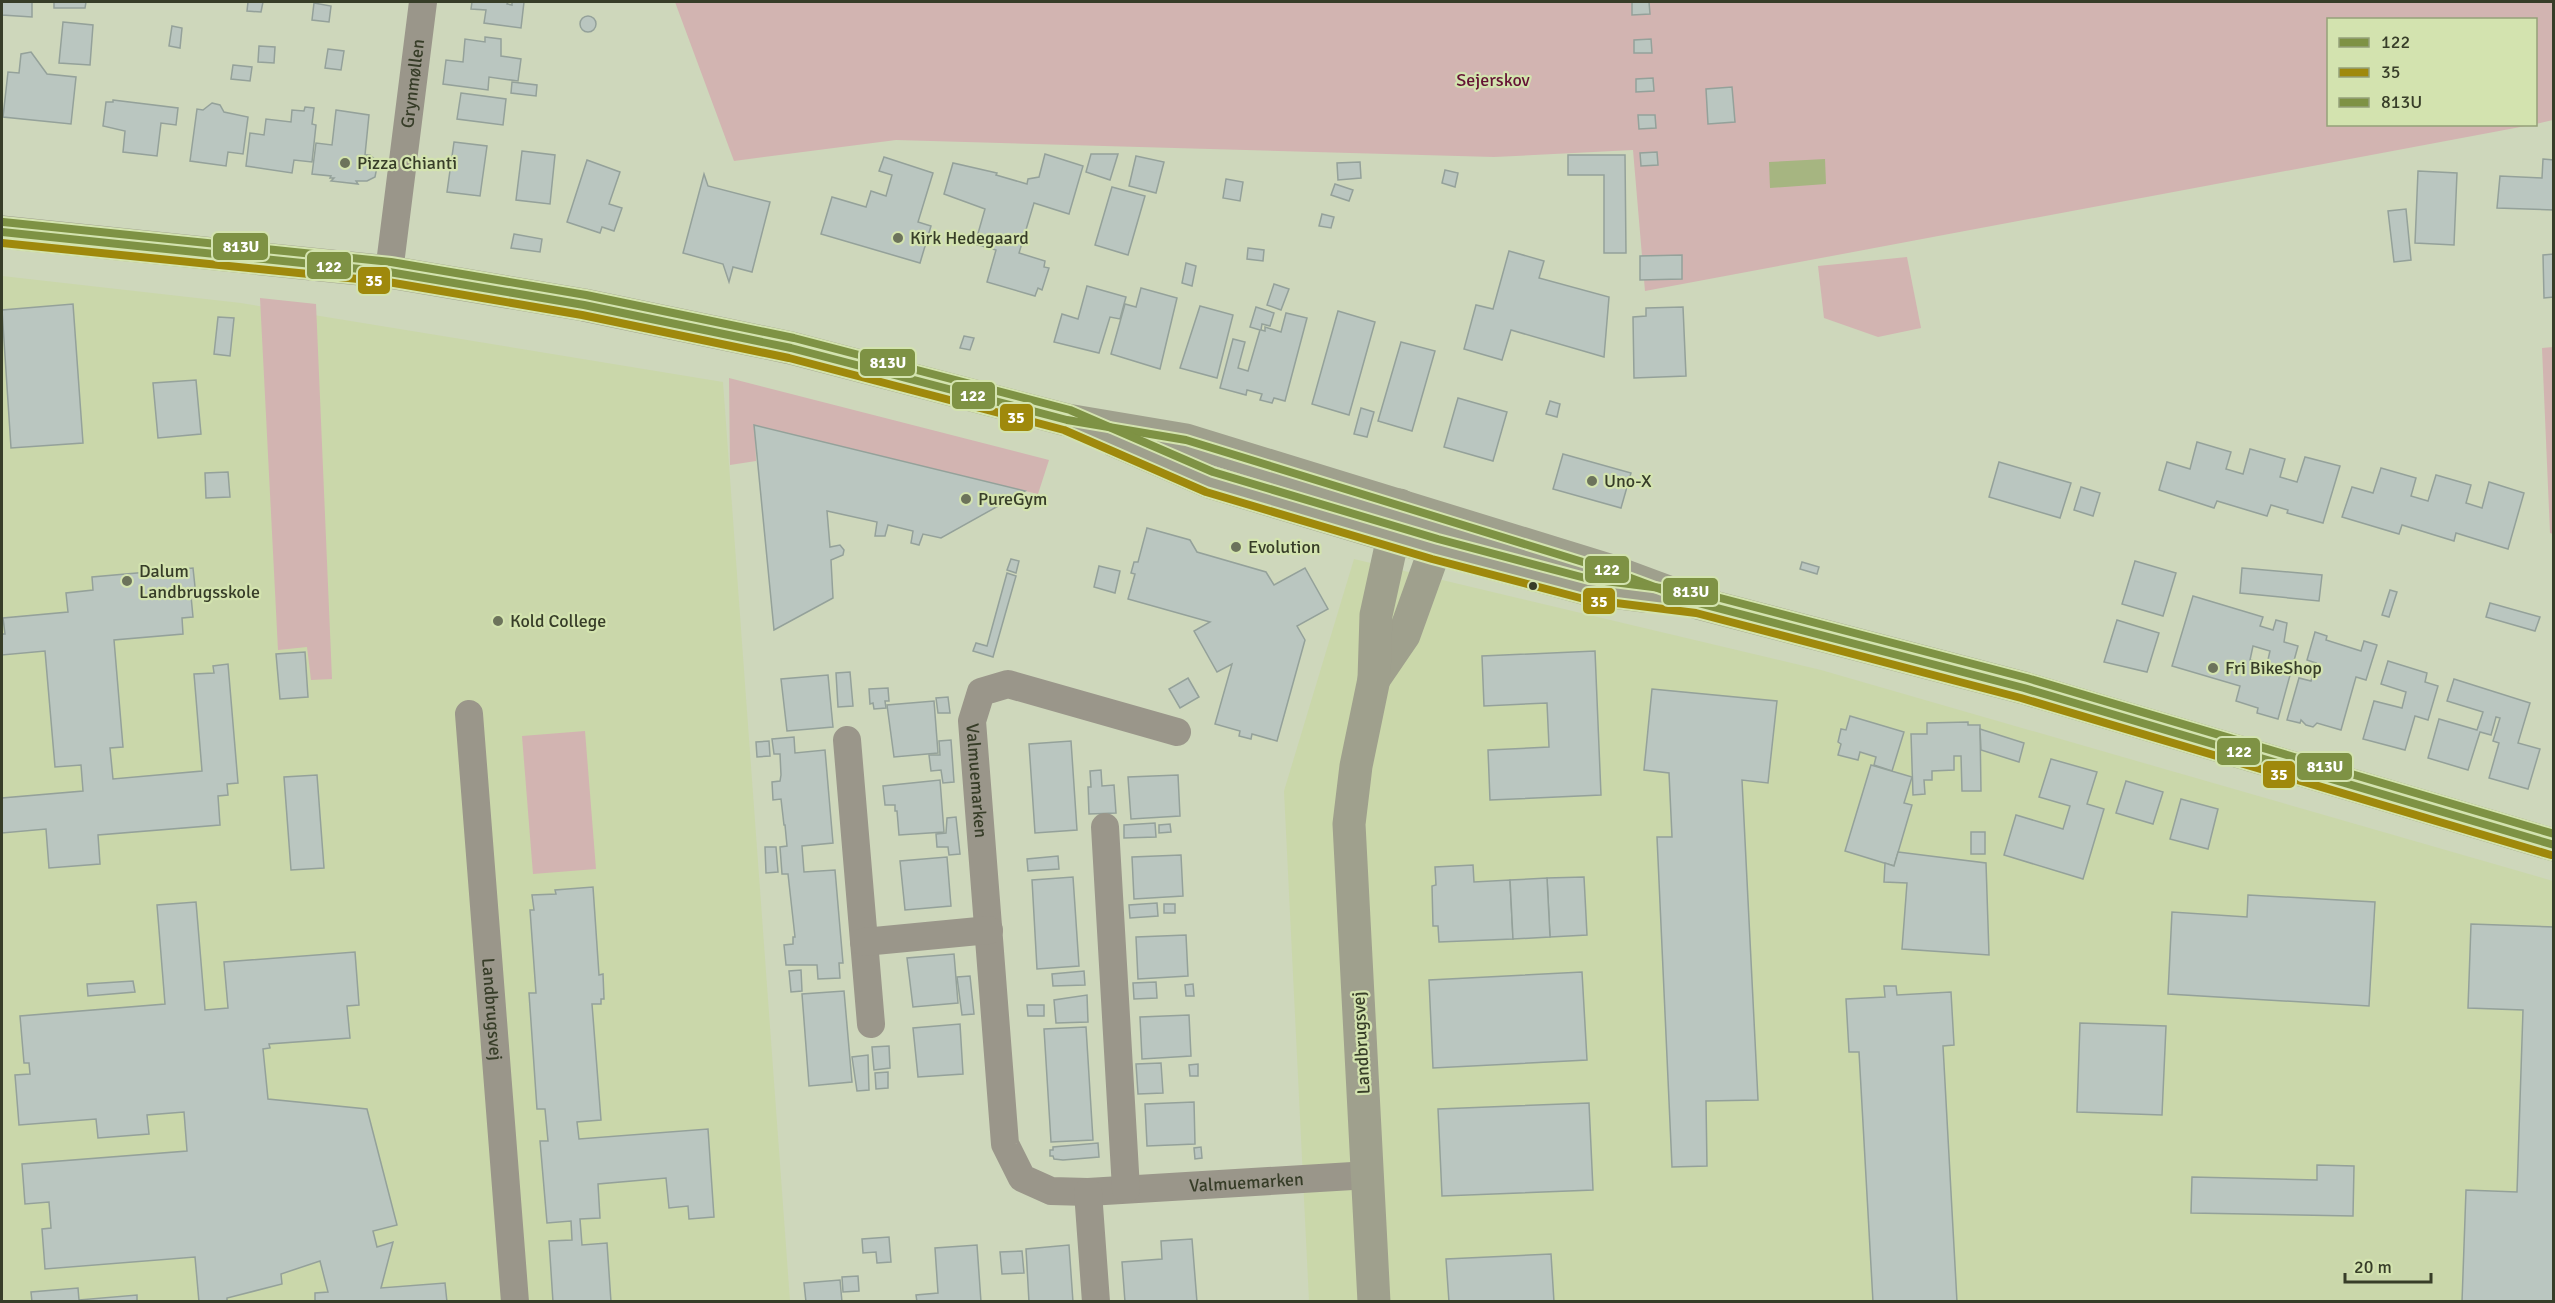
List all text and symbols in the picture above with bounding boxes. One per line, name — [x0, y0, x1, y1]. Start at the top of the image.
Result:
legend — [2327, 18, 2537, 126]
text: 122 — [2381, 31, 2410, 53]
street label: Grynmøllen — [396, 38, 429, 129]
text: 35 — [2381, 61, 2400, 83]
park label: Sejerskov — [1456, 69, 1531, 91]
text: 813U — [2381, 91, 2422, 113]
place label: Pizza Chianti — [357, 152, 457, 174]
marker: Pizza Chianti — [338, 156, 352, 170]
place label: Kirk Hedegaard — [910, 227, 1029, 249]
marker: Kirk Hedegaard — [891, 231, 905, 245]
line badge: 813U — [212, 232, 269, 261]
text: 813U — [223, 237, 259, 257]
line badge: 122 — [306, 251, 352, 280]
text: 122 — [316, 257, 342, 277]
line badge: 35 — [357, 266, 391, 295]
text: 35 — [365, 271, 383, 291]
line badge: 813U — [859, 348, 916, 377]
text: 813U — [870, 353, 906, 373]
line badge: 122 — [951, 381, 996, 410]
text: 122 — [960, 386, 986, 406]
line badge: 35 — [999, 403, 1034, 432]
text: 35 — [1007, 408, 1025, 428]
place label: Uno-X — [1604, 470, 1652, 492]
marker: Uno-X — [1585, 474, 1599, 488]
place label: PureGym — [978, 488, 1047, 510]
marker: PureGym — [959, 492, 973, 506]
place label: Evolution — [1248, 536, 1321, 558]
marker: Evolution — [1229, 540, 1243, 554]
line badge: 122 — [1584, 555, 1630, 584]
place label: Dalum Landbrugsskole — [139, 560, 260, 603]
text: 122 — [1594, 560, 1620, 580]
marker: Dalum Landbrugsskole — [120, 574, 134, 588]
line badge: 813U — [1662, 577, 1719, 606]
unlabelled marker — [1527, 580, 1539, 592]
text: 813U — [1673, 582, 1709, 602]
line badge: 35 — [1582, 587, 1616, 615]
text: 35 — [1590, 592, 1608, 612]
place label: Kold College — [510, 610, 606, 632]
marker: Kold College — [491, 614, 505, 628]
place label: Fri BikeShop — [2225, 657, 2322, 679]
marker: Fri BikeShop — [2206, 661, 2220, 675]
street label: Valmuemarken — [961, 722, 992, 839]
line badge: 122 — [2216, 737, 2261, 766]
text: 122 — [2226, 742, 2252, 762]
line badge: 813U — [2296, 752, 2353, 781]
text: 813U — [2307, 757, 2343, 777]
line badge: 35 — [2262, 760, 2296, 789]
text: 35 — [2270, 765, 2288, 785]
street label: Landbrugsvej — [477, 957, 507, 1061]
street label: Landbrugsvej — [1347, 991, 1375, 1095]
street label: Valmuemarken — [1188, 1168, 1304, 1197]
scale bar — [2345, 1246, 2430, 1284]
text: 20 m — [2354, 1256, 2392, 1278]

